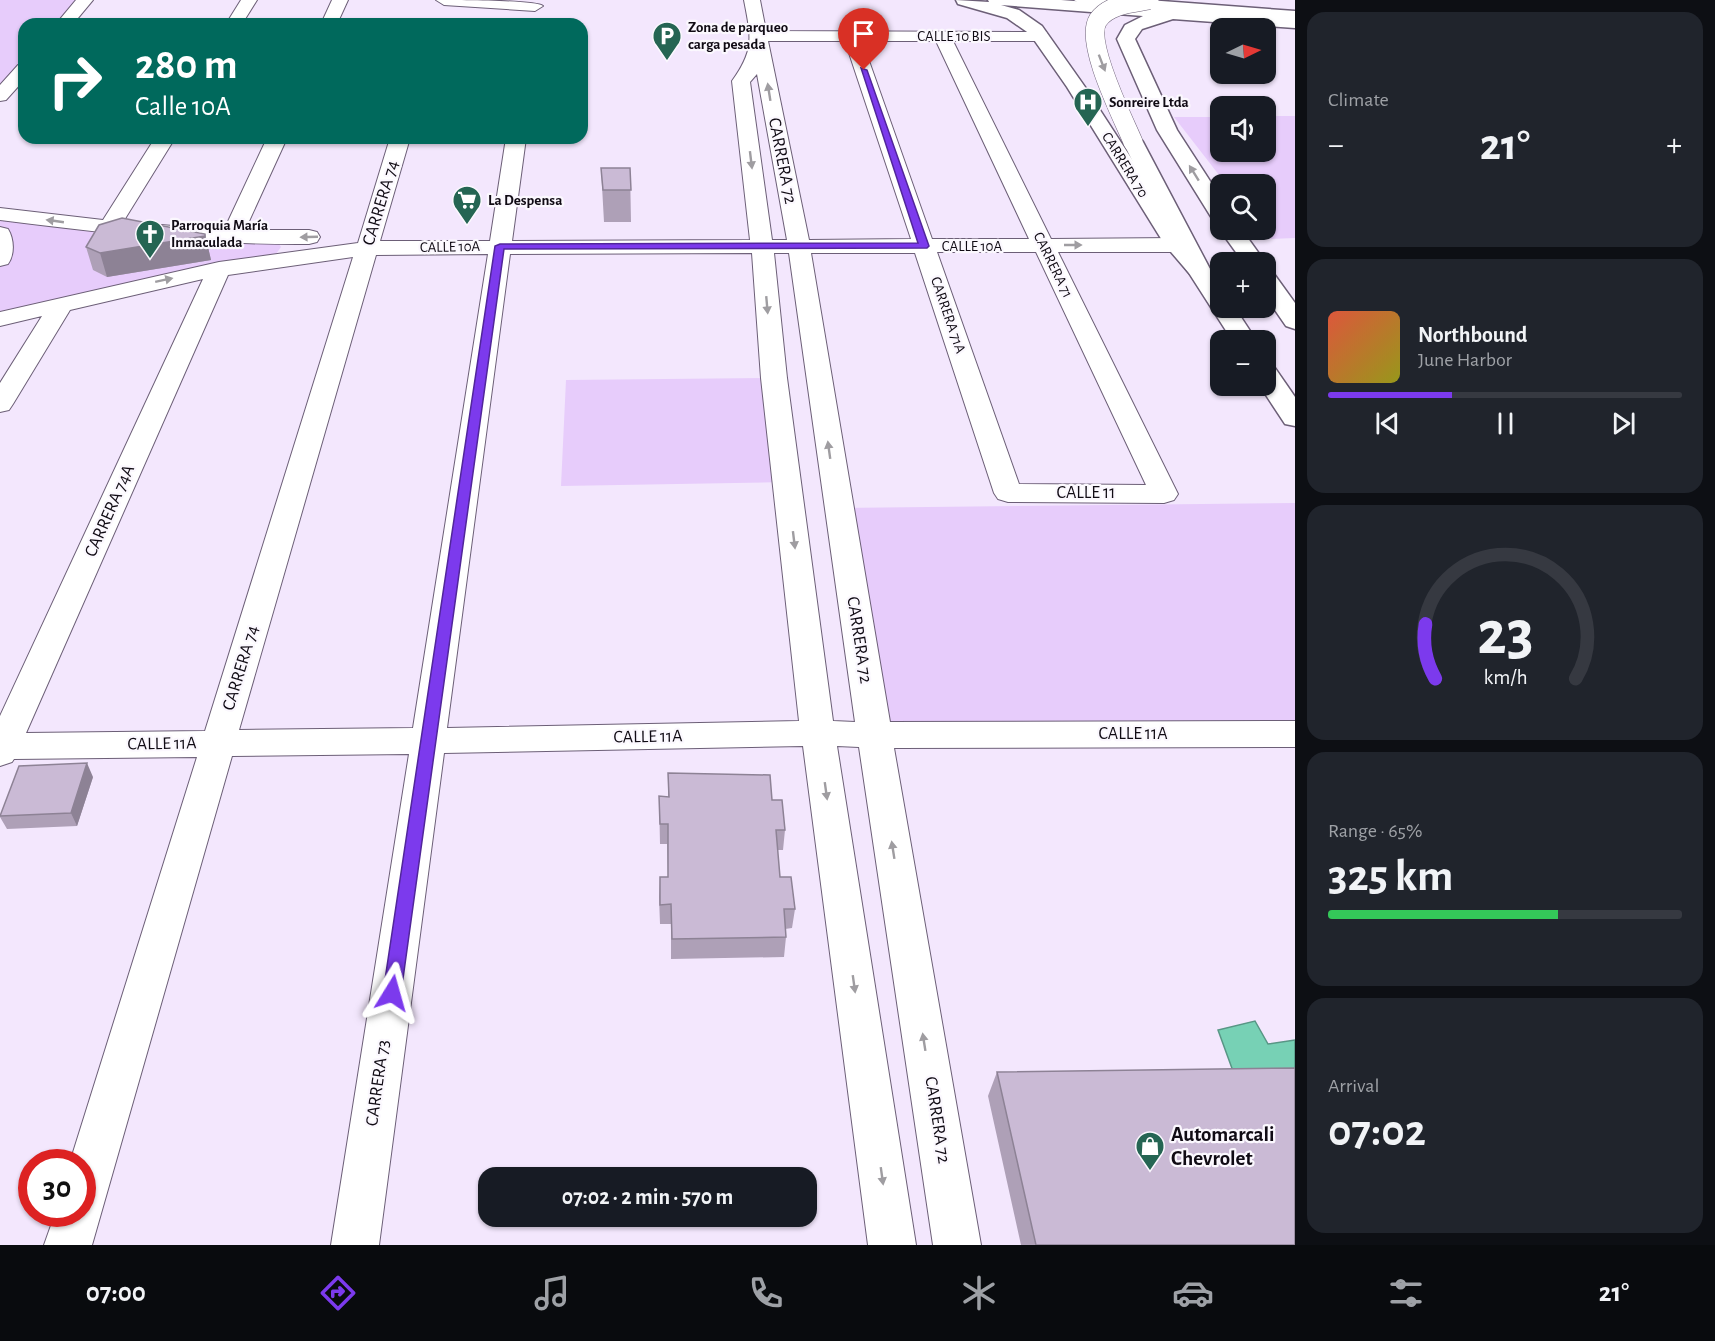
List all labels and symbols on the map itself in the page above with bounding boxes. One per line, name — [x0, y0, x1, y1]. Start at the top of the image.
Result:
pin — [838, 8, 889, 70]
north arrow — [1210, 18, 1276, 84]
parking icon: Zona de parqueo carga pesada — [651, 20, 683, 62]
place label: Zona de parqueo carga pesada — [688, 20, 788, 52]
street label: CALLE 10 BIS — [917, 29, 991, 44]
one-way arrow — [1098, 54, 1107, 72]
one-way arrow — [765, 82, 774, 101]
hospital icon: Sonreire Ltda — [1072, 86, 1104, 128]
place label: Sonreire Ltda — [1109, 95, 1189, 110]
street label: CARRERA 72 — [765, 116, 799, 206]
street label: CARRERA 70 — [1099, 130, 1151, 200]
one-way arrow — [746, 150, 755, 169]
street label: CARRERA 74 — [360, 158, 403, 248]
one-way arrow — [1189, 164, 1200, 181]
supermarket icon: La Despensa — [451, 184, 483, 226]
place label: La Despensa — [488, 193, 562, 208]
one-way arrow — [45, 216, 64, 226]
church icon: Parroquia María Inmaculada — [134, 218, 166, 260]
place label: Parroquia María Inmaculada — [171, 218, 268, 250]
street label: CARRERA 71 — [1031, 230, 1075, 300]
one-way arrow — [299, 233, 318, 242]
street label: CALLE 10A — [420, 239, 481, 255]
street label: CALLE 10A — [942, 239, 1003, 254]
one-way arrow — [1063, 240, 1082, 250]
one-way arrow — [155, 275, 173, 285]
street label: CARRERA 71A — [928, 275, 968, 356]
one-way arrow — [762, 295, 772, 314]
one-way arrow — [825, 440, 834, 459]
street label: CARRERA 74A — [82, 462, 138, 560]
street label: CALLE 11 — [1057, 484, 1115, 502]
one-way arrow — [789, 531, 798, 550]
street label: CARRERA 72 — [843, 595, 875, 685]
street label: CARRERA 74 — [220, 623, 263, 713]
street label: CALLE 11A — [1098, 725, 1168, 743]
street label: CALLE 11A — [613, 727, 683, 747]
street label: CALLE 11A — [127, 734, 197, 754]
one-way arrow — [822, 781, 831, 800]
one-way arrow — [888, 840, 897, 859]
position arrow — [360, 961, 424, 1025]
one-way arrow — [850, 974, 859, 993]
one-way arrow — [920, 1033, 929, 1052]
street label: CARRERA 73 — [363, 1039, 393, 1127]
street label: CARRERA 72 — [921, 1075, 953, 1165]
place label: Automarcali Chevrolet — [1171, 1124, 1275, 1169]
shop icon: Automarcali Chevrolet — [1134, 1130, 1166, 1172]
speed limit sign: 30 — [18, 1149, 96, 1227]
one-way arrow — [878, 1167, 887, 1186]

